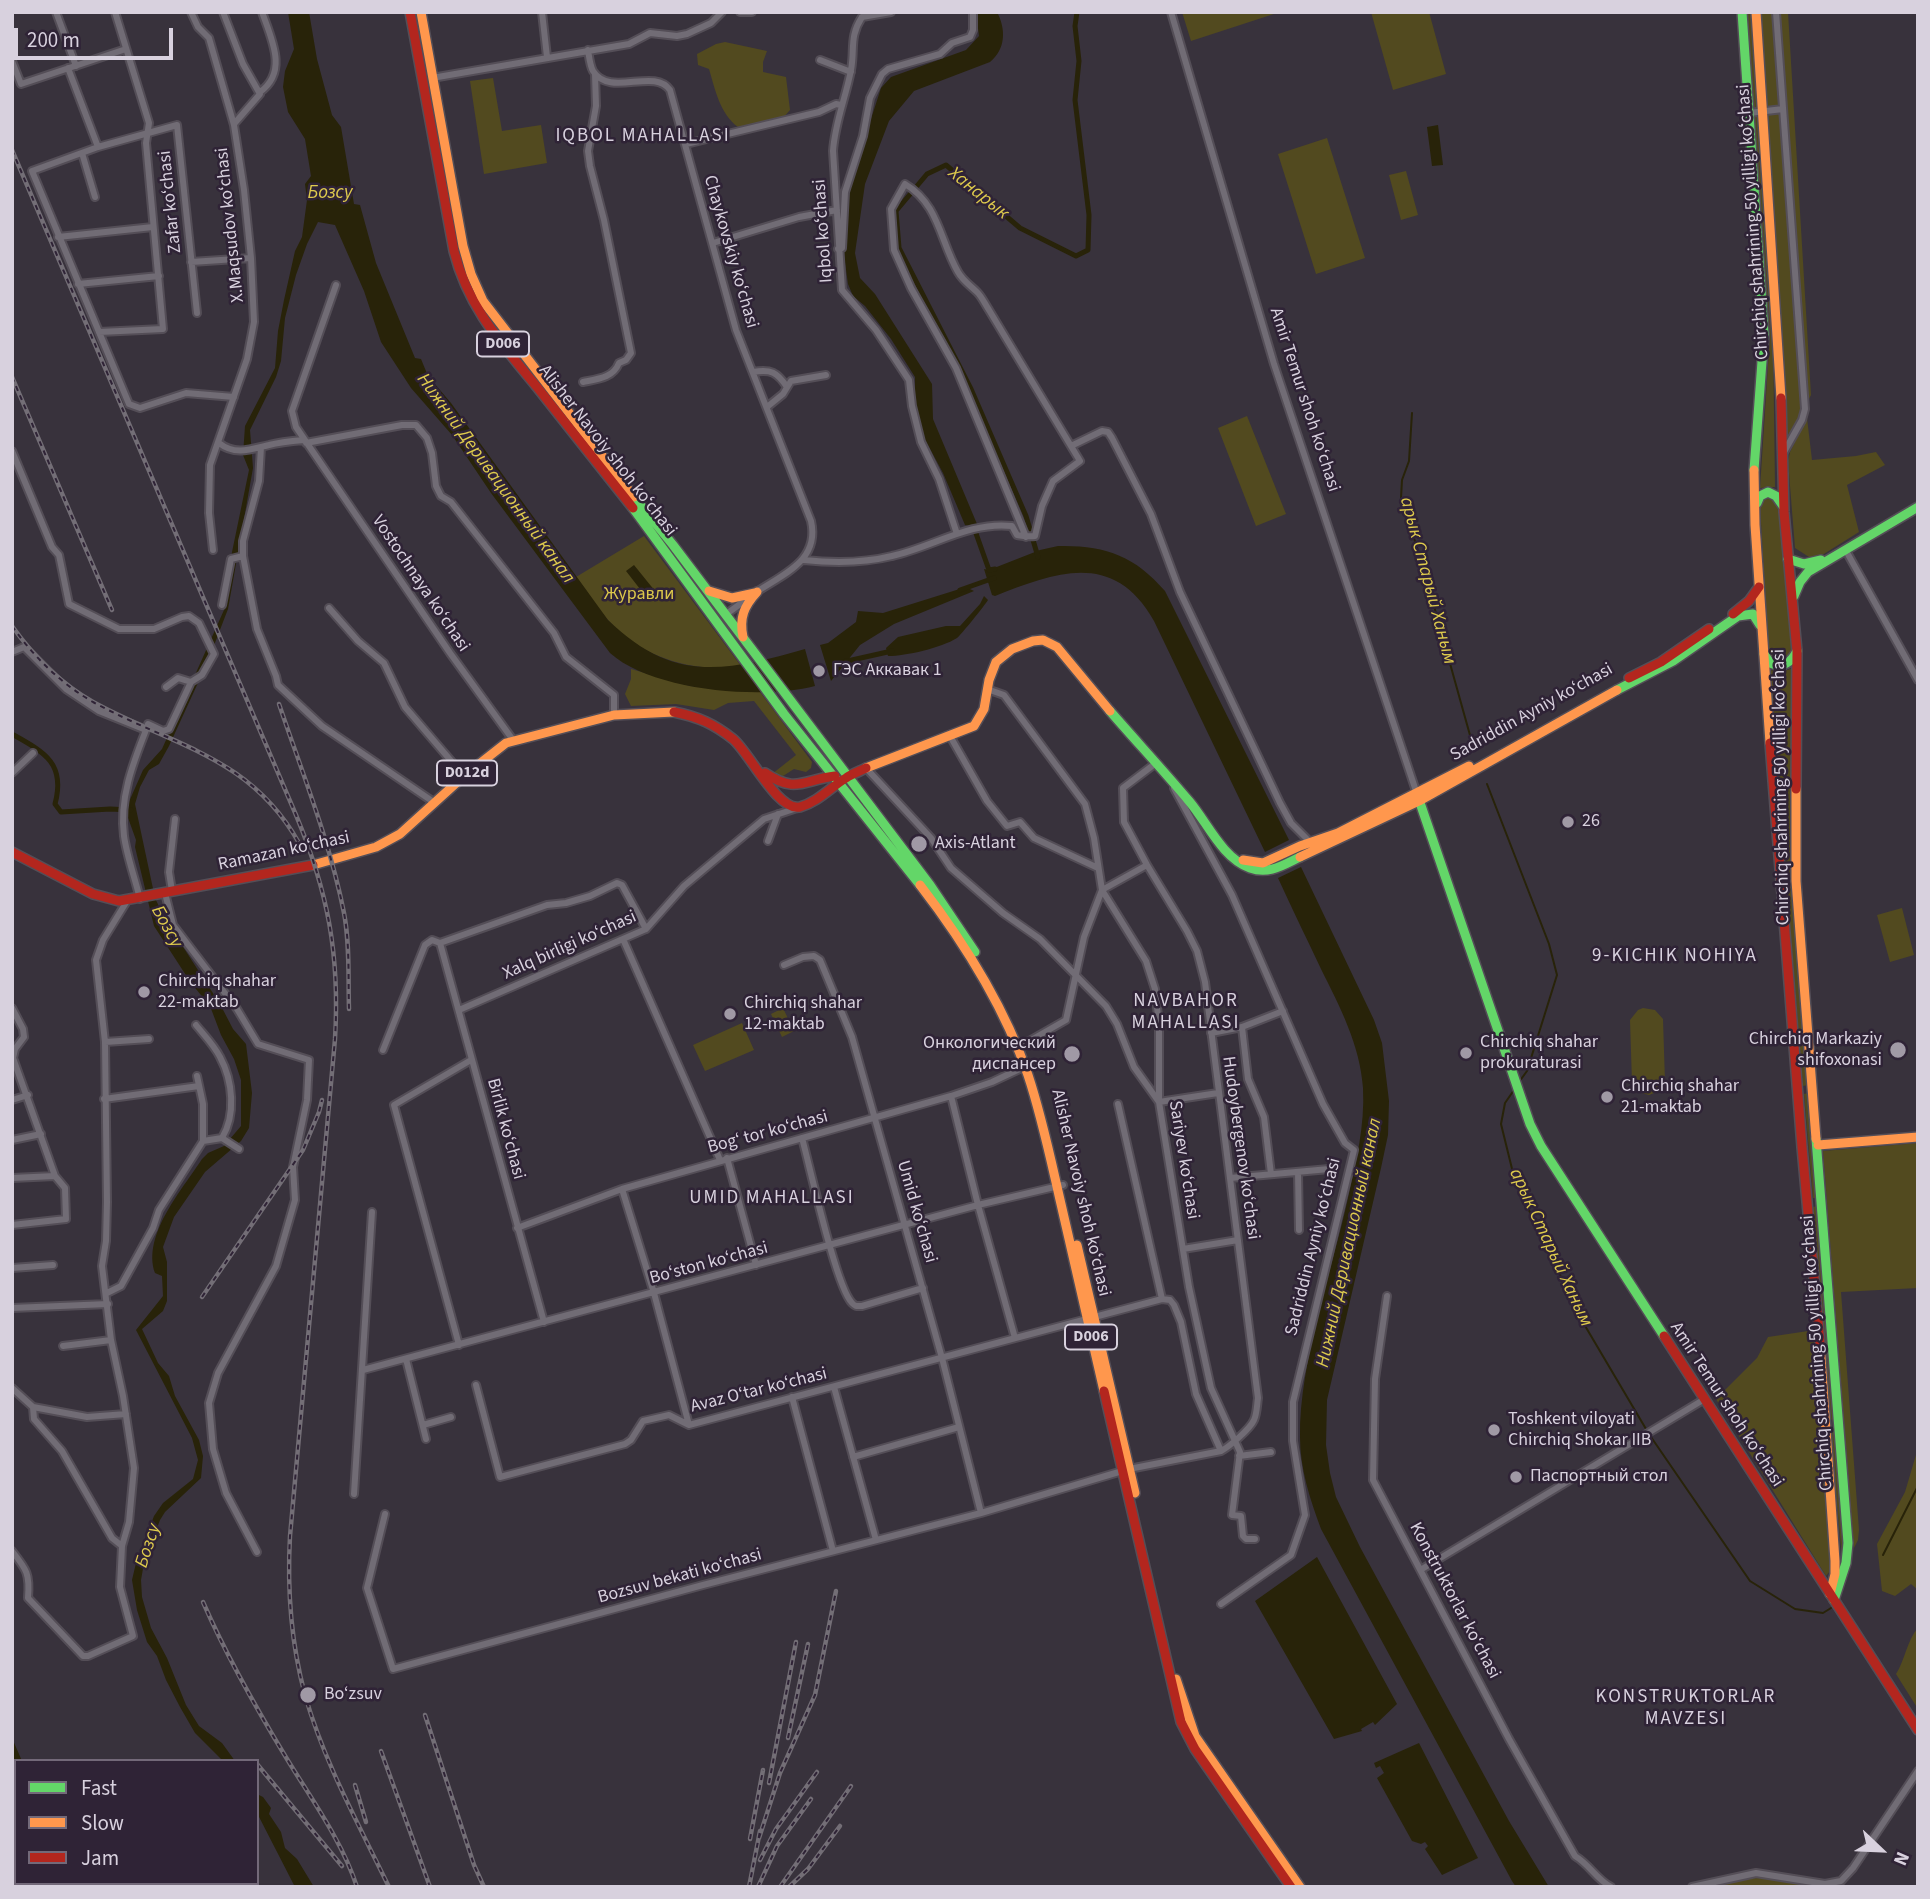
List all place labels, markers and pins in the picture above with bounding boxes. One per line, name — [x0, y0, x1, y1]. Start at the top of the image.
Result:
place label: ГЭС Аккавак 1 — [833, 660, 942, 682]
marker: ГЭС Аккавак 1 — [811, 663, 827, 679]
place label: 26 — [1582, 811, 1600, 833]
marker: 26 — [1560, 814, 1576, 830]
place label: Axis-Atlant — [935, 833, 1016, 855]
marker: Axis-Atlant — [909, 834, 929, 854]
place label: Chirchiq shahar 22-maktab — [158, 971, 276, 1014]
marker: Chirchiq shahar 22-maktab — [136, 984, 152, 1000]
place label: Chirchiq shahar 12-maktab — [744, 993, 862, 1036]
marker: Chirchiq shahar 12-maktab — [722, 1006, 738, 1022]
place label: Chirchiq Markaziy shifoxonasi — [1749, 1029, 1882, 1072]
place label: Chirchiq shahar prokuraturasi — [1480, 1032, 1598, 1074]
place label: Онкологический диспансер — [923, 1033, 1056, 1076]
marker: Chirchiq Markaziy shifoxonasi — [1888, 1040, 1908, 1060]
marker: Онкологический диспансер — [1062, 1044, 1082, 1064]
marker: Chirchiq shahar prokuraturasi — [1458, 1045, 1474, 1061]
place label: Chirchiq shahar 21-maktab — [1621, 1076, 1739, 1118]
marker: Chirchiq shahar 21-maktab — [1599, 1089, 1615, 1105]
place label: Toshkent viloyati Chirchiq Shokar IIB — [1508, 1409, 1651, 1452]
marker: Toshkent viloyati Chirchiq Shokar IIB — [1486, 1422, 1502, 1438]
place label: Паспортный стол — [1530, 1466, 1668, 1488]
marker: Паспортный стол — [1508, 1469, 1524, 1485]
place label: Bo‘zsuv — [324, 1684, 382, 1706]
marker: Bo‘zsuv — [298, 1685, 318, 1705]

